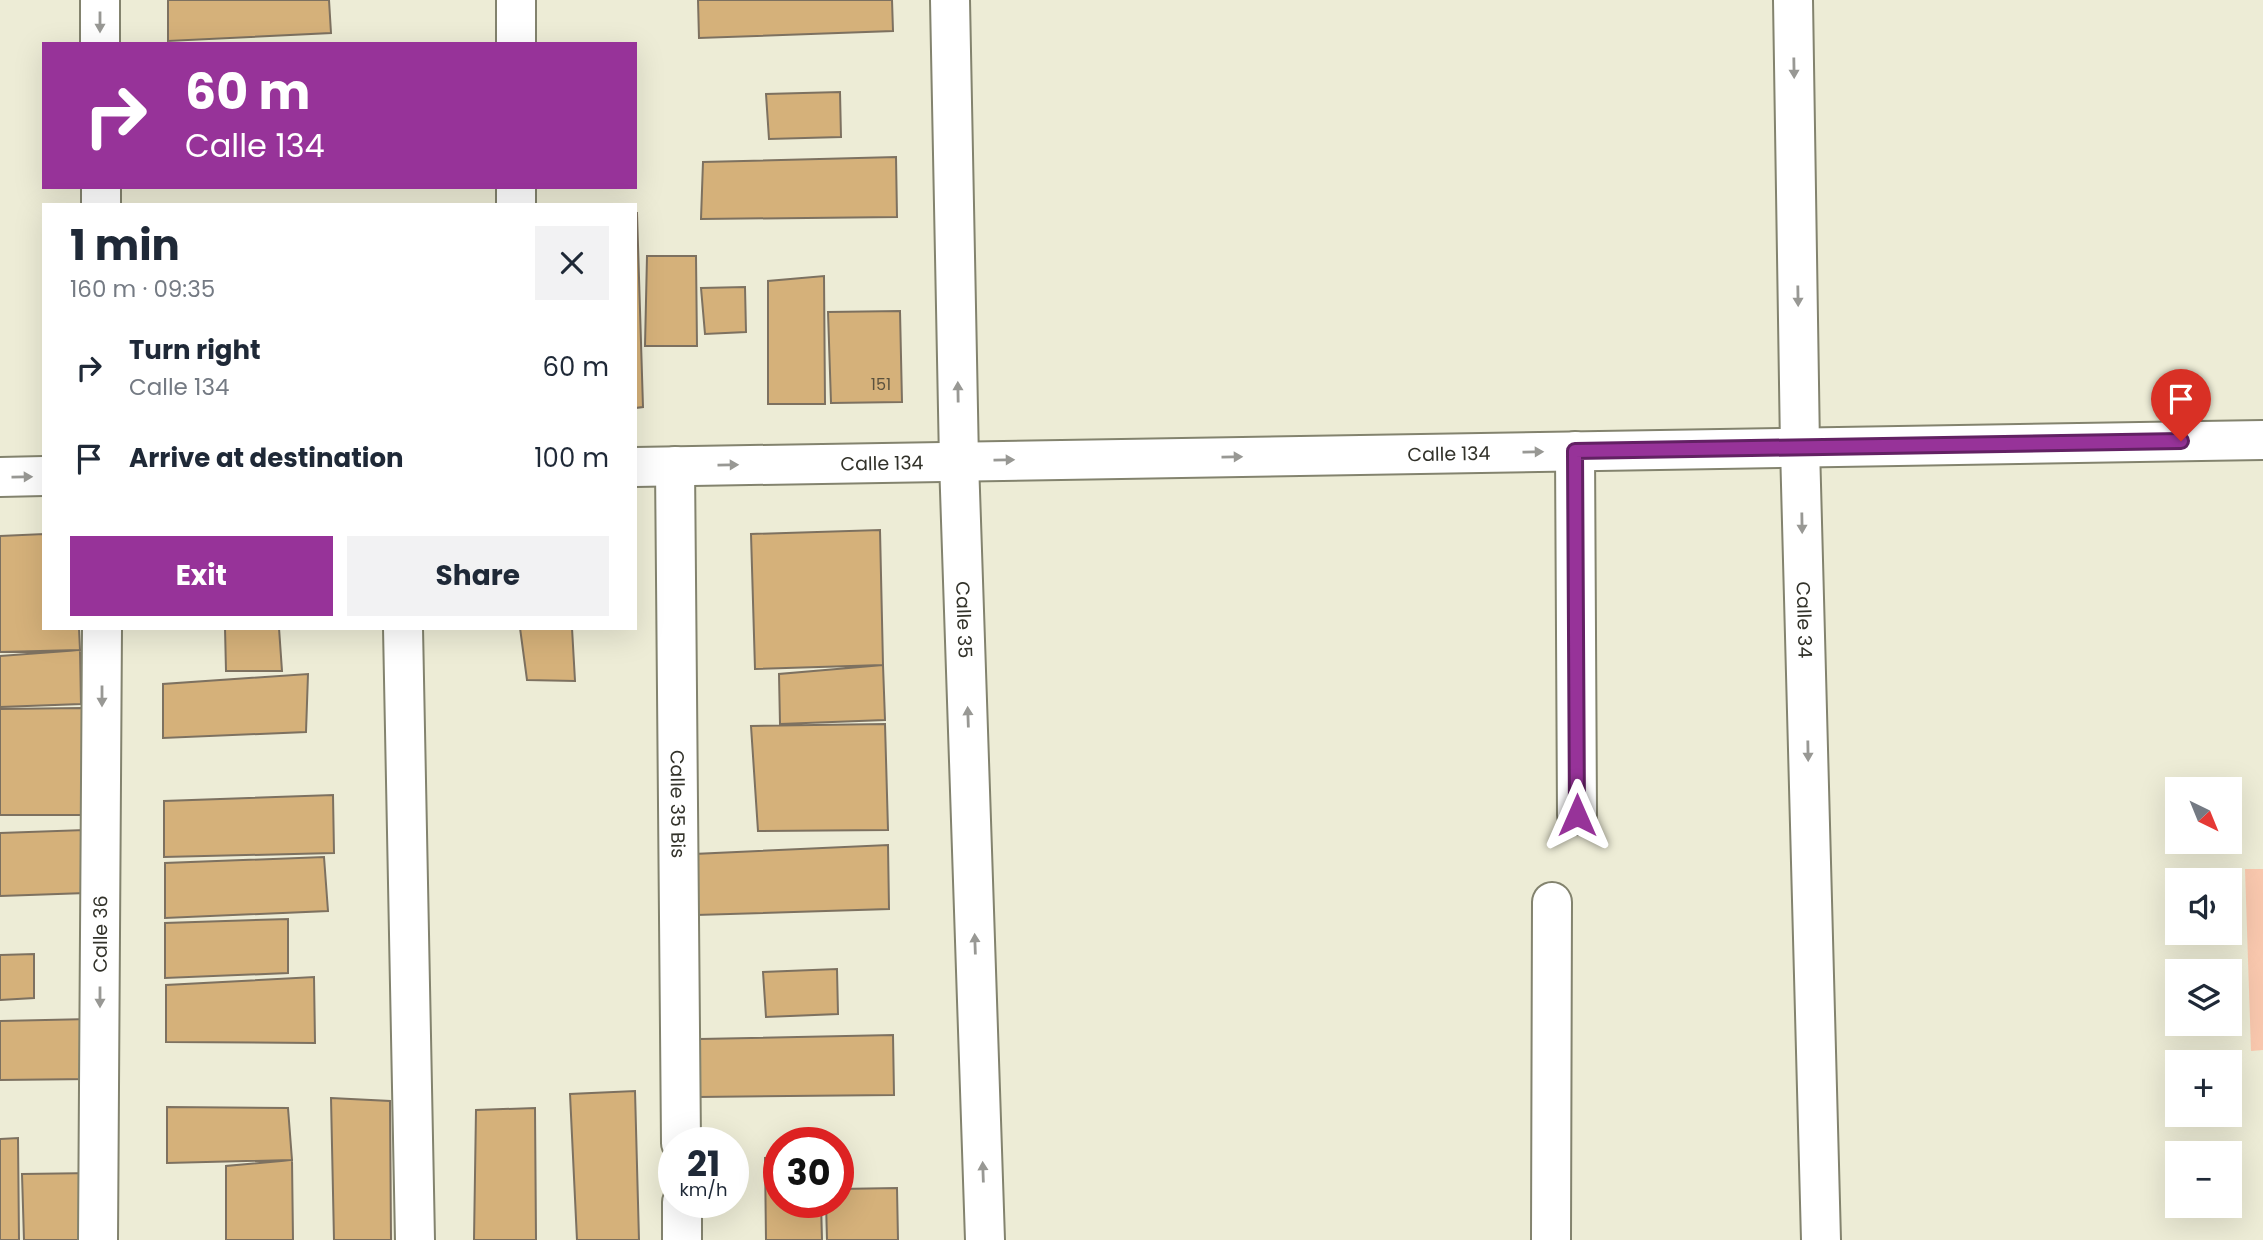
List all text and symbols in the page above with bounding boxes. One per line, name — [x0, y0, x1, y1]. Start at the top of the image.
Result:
one-way arrow — [94, 11, 106, 33]
one-way arrow — [1788, 57, 1800, 79]
text: 60 m — [185, 58, 310, 126]
icon: right — [70, 70, 161, 161]
text: Calle 134 — [185, 123, 325, 168]
text: 1 min — [70, 216, 180, 275]
button: close — [535, 226, 609, 300]
text: 160 m · 09:35 — [70, 273, 215, 305]
one-way arrow — [1792, 285, 1804, 307]
text: Turn right — [129, 332, 261, 368]
icon: right — [70, 349, 108, 387]
text: 60 m — [542, 349, 609, 385]
pin — [2151, 369, 2211, 441]
text: Calle 134 — [129, 371, 229, 403]
house number: 151 — [871, 373, 891, 396]
one-way arrow — [952, 380, 963, 402]
icon: arrive — [2162, 380, 2200, 418]
street label: Calle 134 — [1407, 439, 1491, 468]
icon: arrive — [70, 440, 108, 478]
text: Arrive at destination — [129, 440, 404, 476]
text: 100 m — [534, 440, 609, 476]
one-way arrow — [1522, 446, 1544, 458]
street label: Calle 134 — [840, 449, 924, 477]
one-way arrow — [1221, 451, 1243, 462]
one-way arrow — [994, 454, 1016, 466]
one-way arrow — [717, 459, 739, 471]
one-way arrow — [11, 471, 33, 482]
one-way arrow — [1797, 512, 1808, 534]
button: Exit — [70, 536, 333, 616]
button: Share — [347, 536, 609, 616]
street label: Calle 35 — [950, 581, 979, 659]
street label: Calle 34 — [1790, 581, 1819, 659]
one-way arrow — [96, 686, 108, 708]
one-way arrow — [962, 706, 973, 728]
one-way arrow — [1802, 740, 1814, 762]
street label: Calle 35 Bis — [664, 750, 692, 858]
north arrow — [2165, 777, 2242, 854]
map controls — [2165, 777, 2242, 1218]
position arrow — [1540, 778, 1614, 852]
button: sound — [2165, 868, 2242, 945]
street label: Calle 36 — [86, 895, 114, 973]
one-way arrow — [970, 933, 981, 955]
button: layers — [2165, 959, 2242, 1036]
one-way arrow — [94, 987, 106, 1009]
button: + — [2165, 1050, 2242, 1127]
speed limit sign: 30 — [763, 1127, 854, 1218]
text: 21 — [687, 1139, 720, 1188]
button: − — [2165, 1141, 2242, 1218]
one-way arrow — [977, 1161, 989, 1183]
text: km/h — [680, 1177, 727, 1202]

